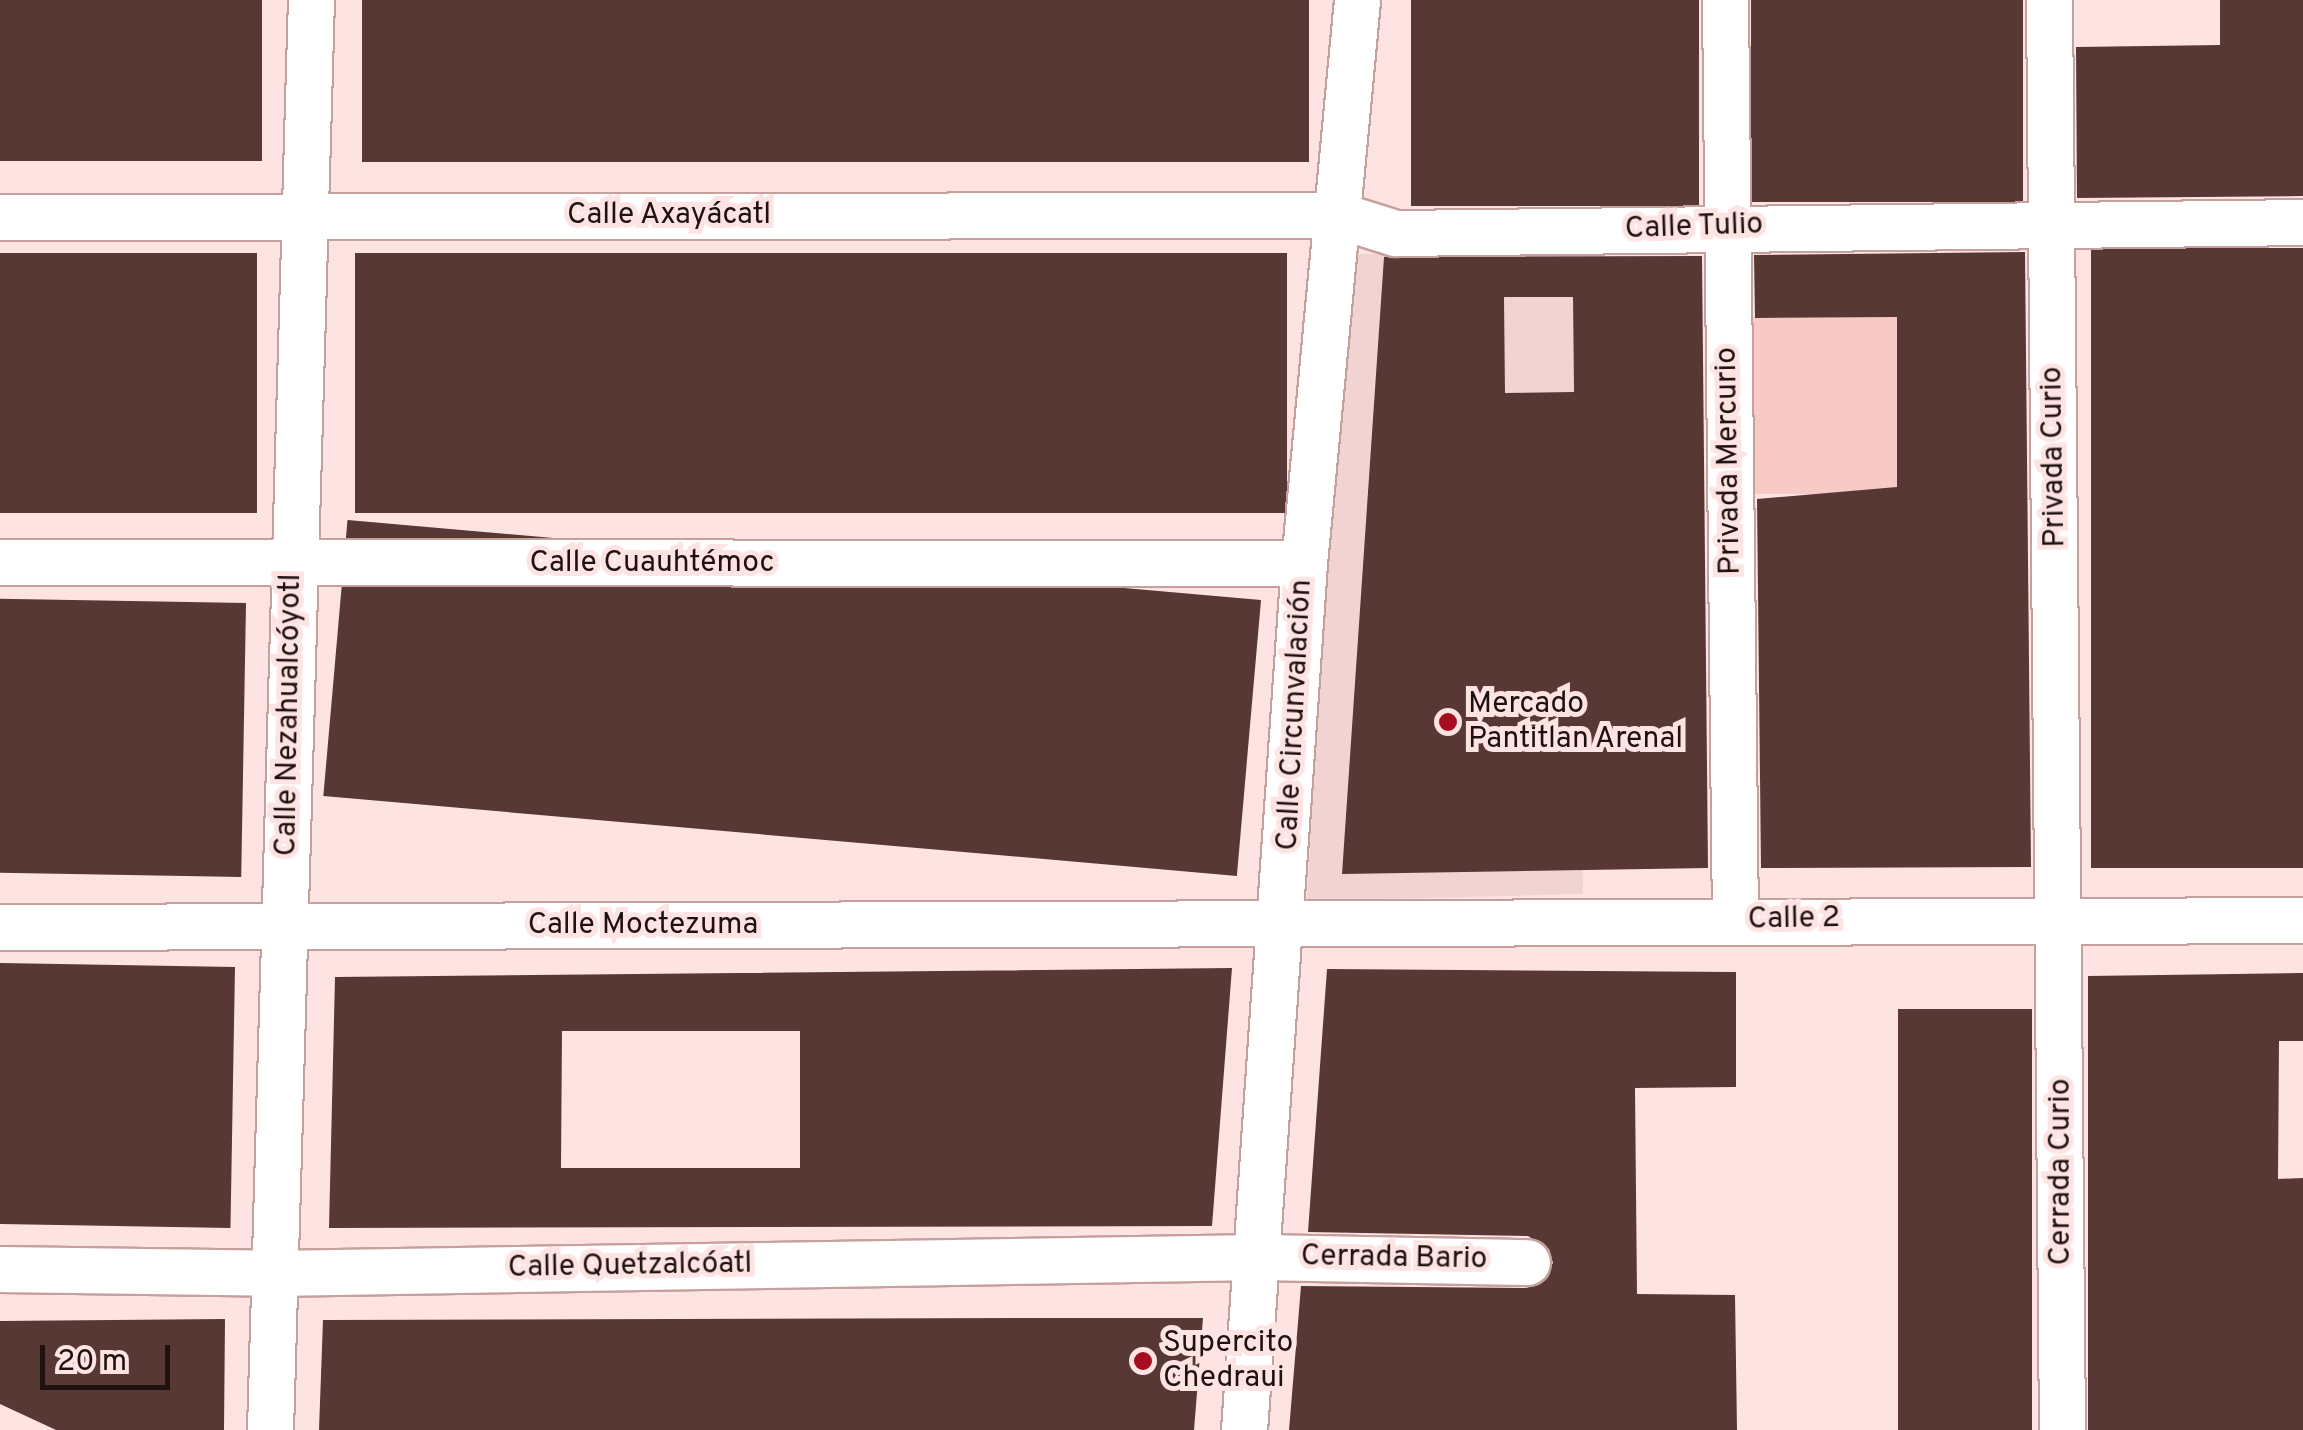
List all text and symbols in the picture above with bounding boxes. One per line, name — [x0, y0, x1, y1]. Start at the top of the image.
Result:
street label: Calle Axayácatl — [566, 198, 772, 234]
street label: Calle Tulio — [1624, 208, 1764, 248]
street label: Privada Mercurio — [1710, 347, 1750, 575]
street label: Privada Curio — [2035, 366, 2075, 548]
street label: Calle Cuauhtémoc — [530, 546, 774, 582]
street label: Calle Nezahualcóyotl — [270, 573, 310, 857]
street label: Calle Circunvalación — [1271, 578, 1321, 852]
place label: Mercado Pantitlan Arenal — [1468, 687, 1684, 758]
marker: Mercado Pantitlan Arenal — [1437, 711, 1459, 733]
street label: Calle 2 — [1747, 901, 1841, 939]
street label: Calle Moctezuma — [528, 908, 758, 944]
street label: Cerrada Curio — [2044, 1079, 2080, 1265]
street label: Cerrada Bario — [1300, 1239, 1488, 1279]
street label: Calle Quetzalcóatl — [508, 1247, 752, 1287]
scale bar — [45, 1325, 175, 1387]
place label: Supercito Chedraui — [1163, 1326, 1293, 1396]
text: 20 m — [57, 1344, 127, 1381]
marker: Supercito Chedraui — [1132, 1350, 1154, 1372]

